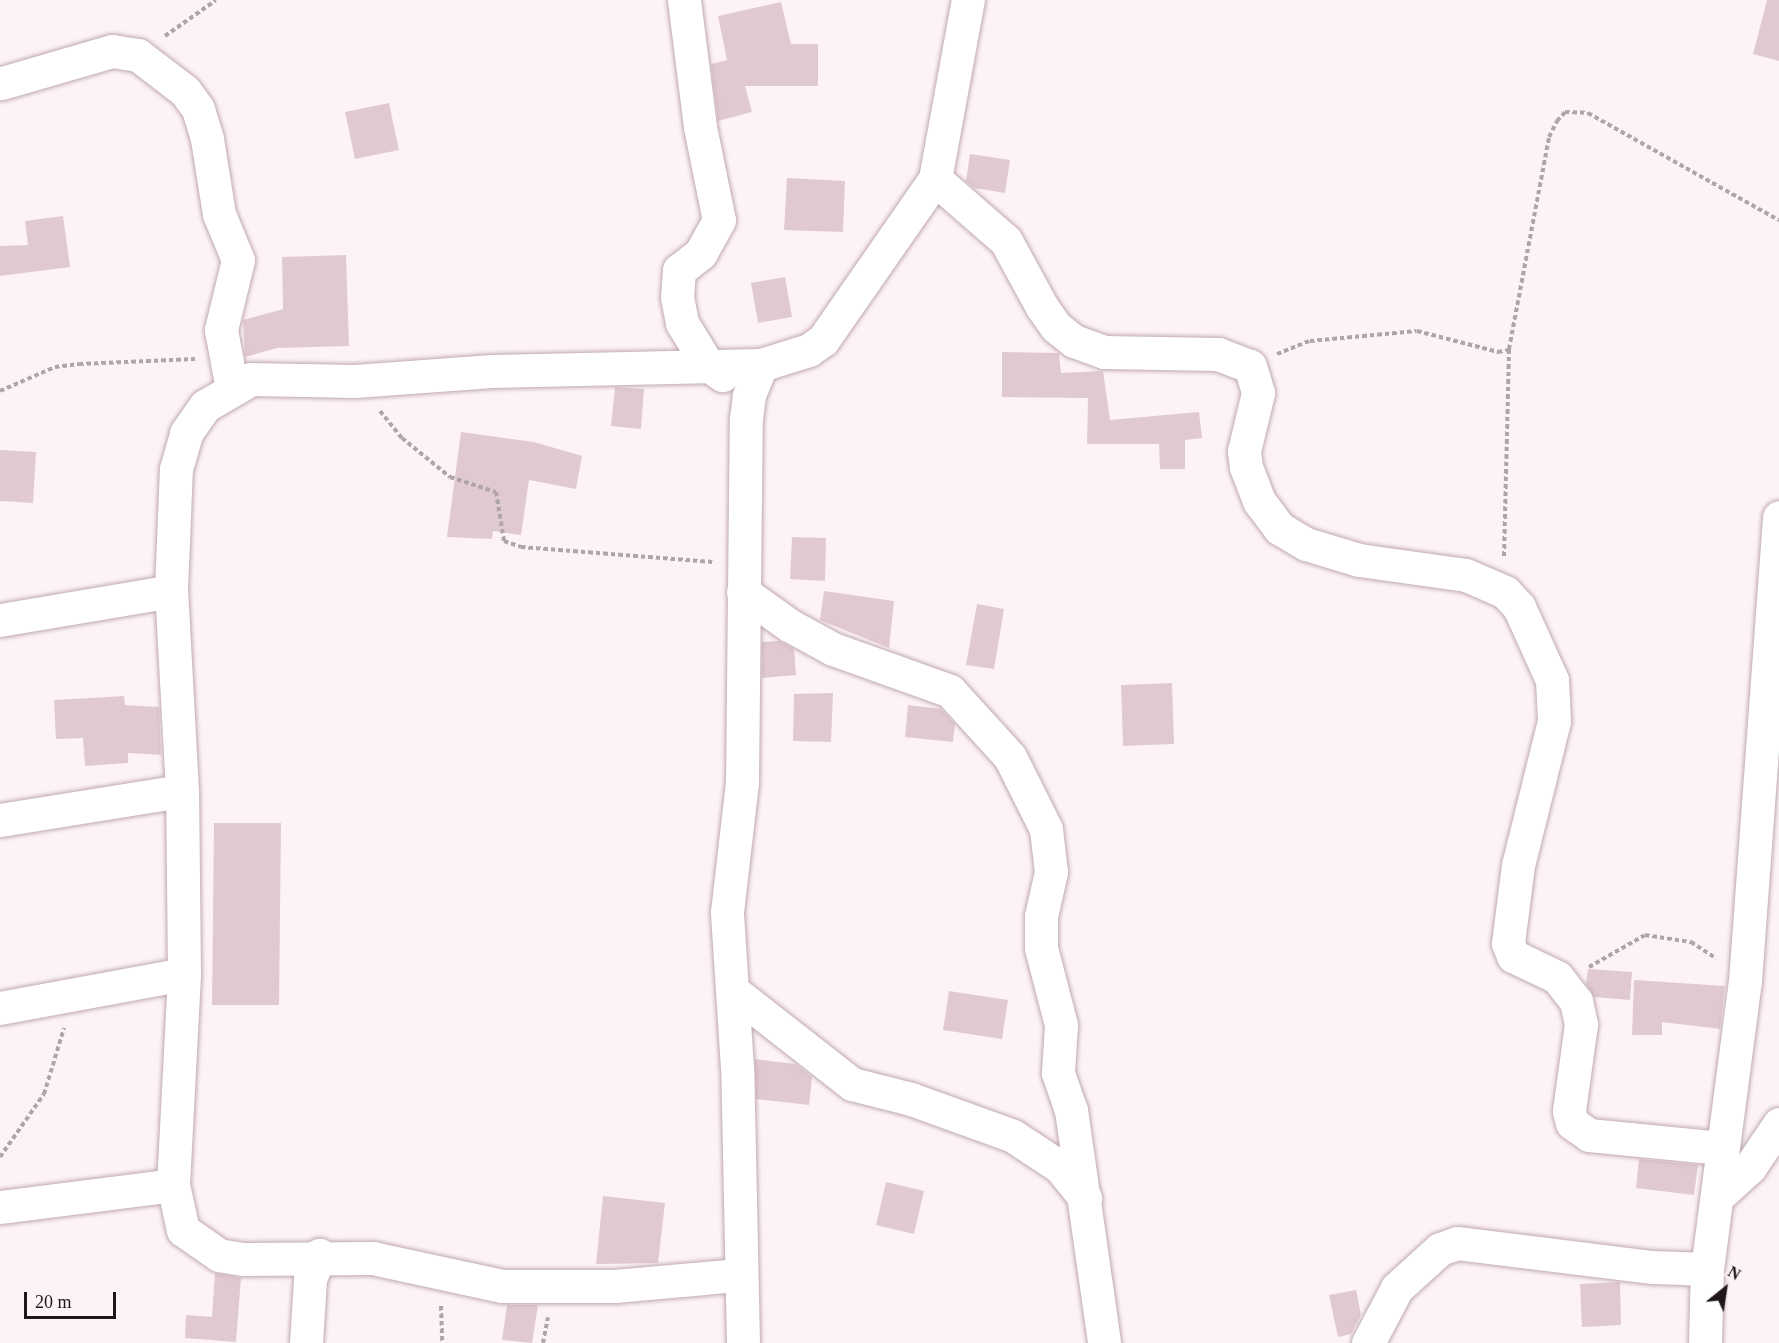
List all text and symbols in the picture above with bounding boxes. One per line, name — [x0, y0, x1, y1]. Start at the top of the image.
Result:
north arrow — [1695, 1259, 1755, 1319]
text: N — [1725, 1263, 1744, 1283]
scale bar — [27, 1280, 118, 1318]
text: 20 m — [35, 1292, 72, 1312]

